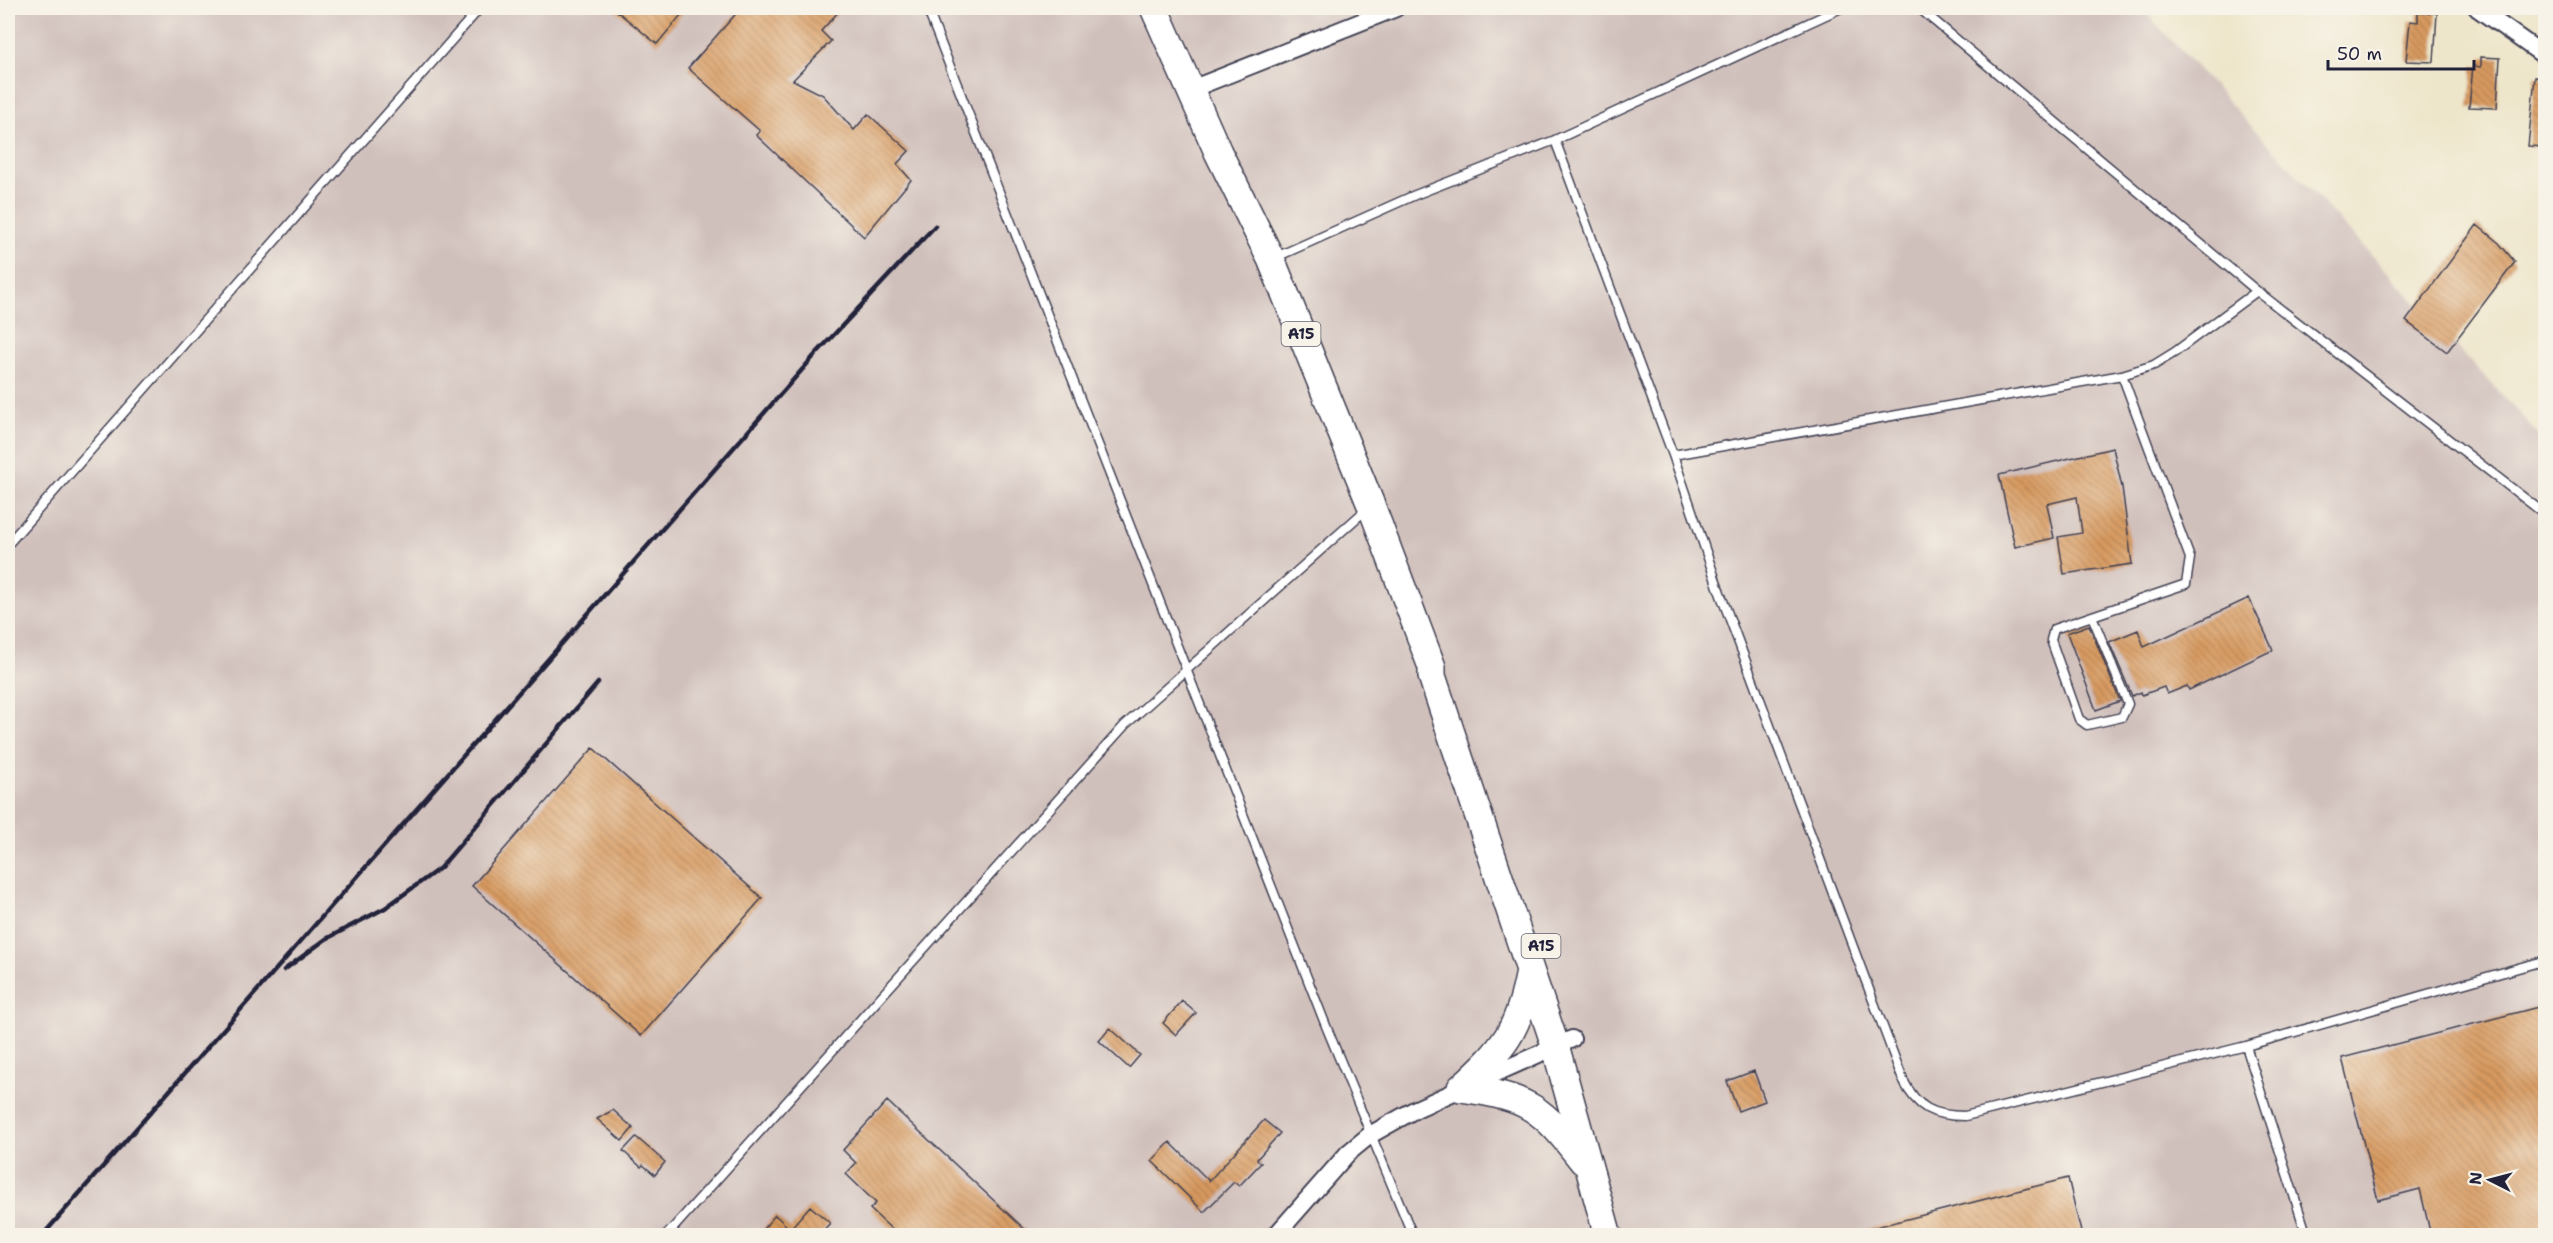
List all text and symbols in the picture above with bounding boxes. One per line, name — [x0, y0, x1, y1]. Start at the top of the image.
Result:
scale bar — [2328, 33, 2474, 71]
text: 50 m — [2337, 42, 2382, 66]
road number: A15 — [1282, 322, 1320, 346]
road number: A15 — [1522, 934, 1560, 958]
north arrow — [2460, 1150, 2520, 1210]
text: N — [2464, 1171, 2487, 1186]

